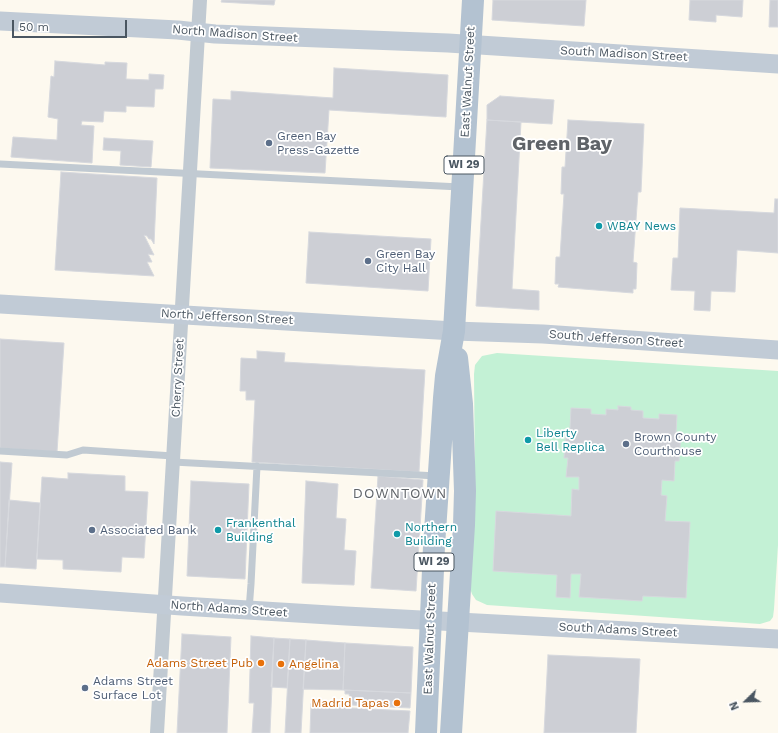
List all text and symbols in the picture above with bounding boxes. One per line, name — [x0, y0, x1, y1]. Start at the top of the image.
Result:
scale bar — [14, 12, 129, 38]
text: 50 m — [19, 20, 49, 34]
street label: North Madison Street — [172, 22, 298, 46]
street label: East Walnut Street — [458, 26, 478, 138]
street label: South Madison Street — [560, 43, 688, 65]
place label: Green Bay Press-Gazette — [277, 129, 359, 157]
district label: Green Bay — [512, 132, 612, 156]
marker: Green Bay Press-Gazette — [264, 138, 274, 148]
road number: WI 29 — [444, 156, 484, 174]
place label: WBAY News — [607, 219, 676, 233]
marker: WBAY News — [594, 221, 604, 231]
place label: Green Bay City Hall — [376, 247, 435, 275]
marker: Green Bay City Hall — [363, 256, 373, 266]
street label: North Jefferson Street — [160, 306, 294, 328]
street label: South Jefferson Street — [548, 327, 684, 351]
street label: Cherry Street — [169, 338, 187, 418]
place label: Liberty Bell Replica — [536, 426, 605, 454]
place label: Brown County Courthouse — [634, 430, 716, 458]
marker: Liberty Bell Replica — [523, 435, 533, 445]
marker: Brown County Courthouse — [621, 439, 631, 449]
district label: DOWNTOWN — [353, 486, 447, 502]
place label: Frankenthal Building — [226, 516, 296, 544]
place label: Northern Building — [405, 520, 457, 548]
place label: Associated Bank — [100, 523, 197, 537]
marker: Associated Bank — [87, 525, 97, 535]
marker: Frankenthal Building — [213, 525, 223, 535]
marker: Northern Building — [392, 529, 402, 539]
road number: WI 29 — [414, 553, 454, 571]
street label: East Walnut Street — [421, 583, 439, 695]
street label: North Adams Street — [170, 598, 288, 620]
street label: South Adams Street — [558, 620, 678, 640]
place label: Adams Street Pub — [147, 656, 253, 670]
place label: Angelina — [289, 657, 339, 671]
marker: Adams Street Pub — [256, 658, 266, 668]
marker: Angelina — [276, 659, 286, 669]
place label: Adams Street Surface Lot — [93, 674, 173, 702]
north arrow — [726, 681, 766, 721]
marker: Adams Street Surface Lot — [80, 683, 90, 693]
place label: Madrid Tapas — [311, 696, 389, 710]
marker: Madrid Tapas — [392, 698, 402, 708]
text: N — [727, 700, 742, 712]

